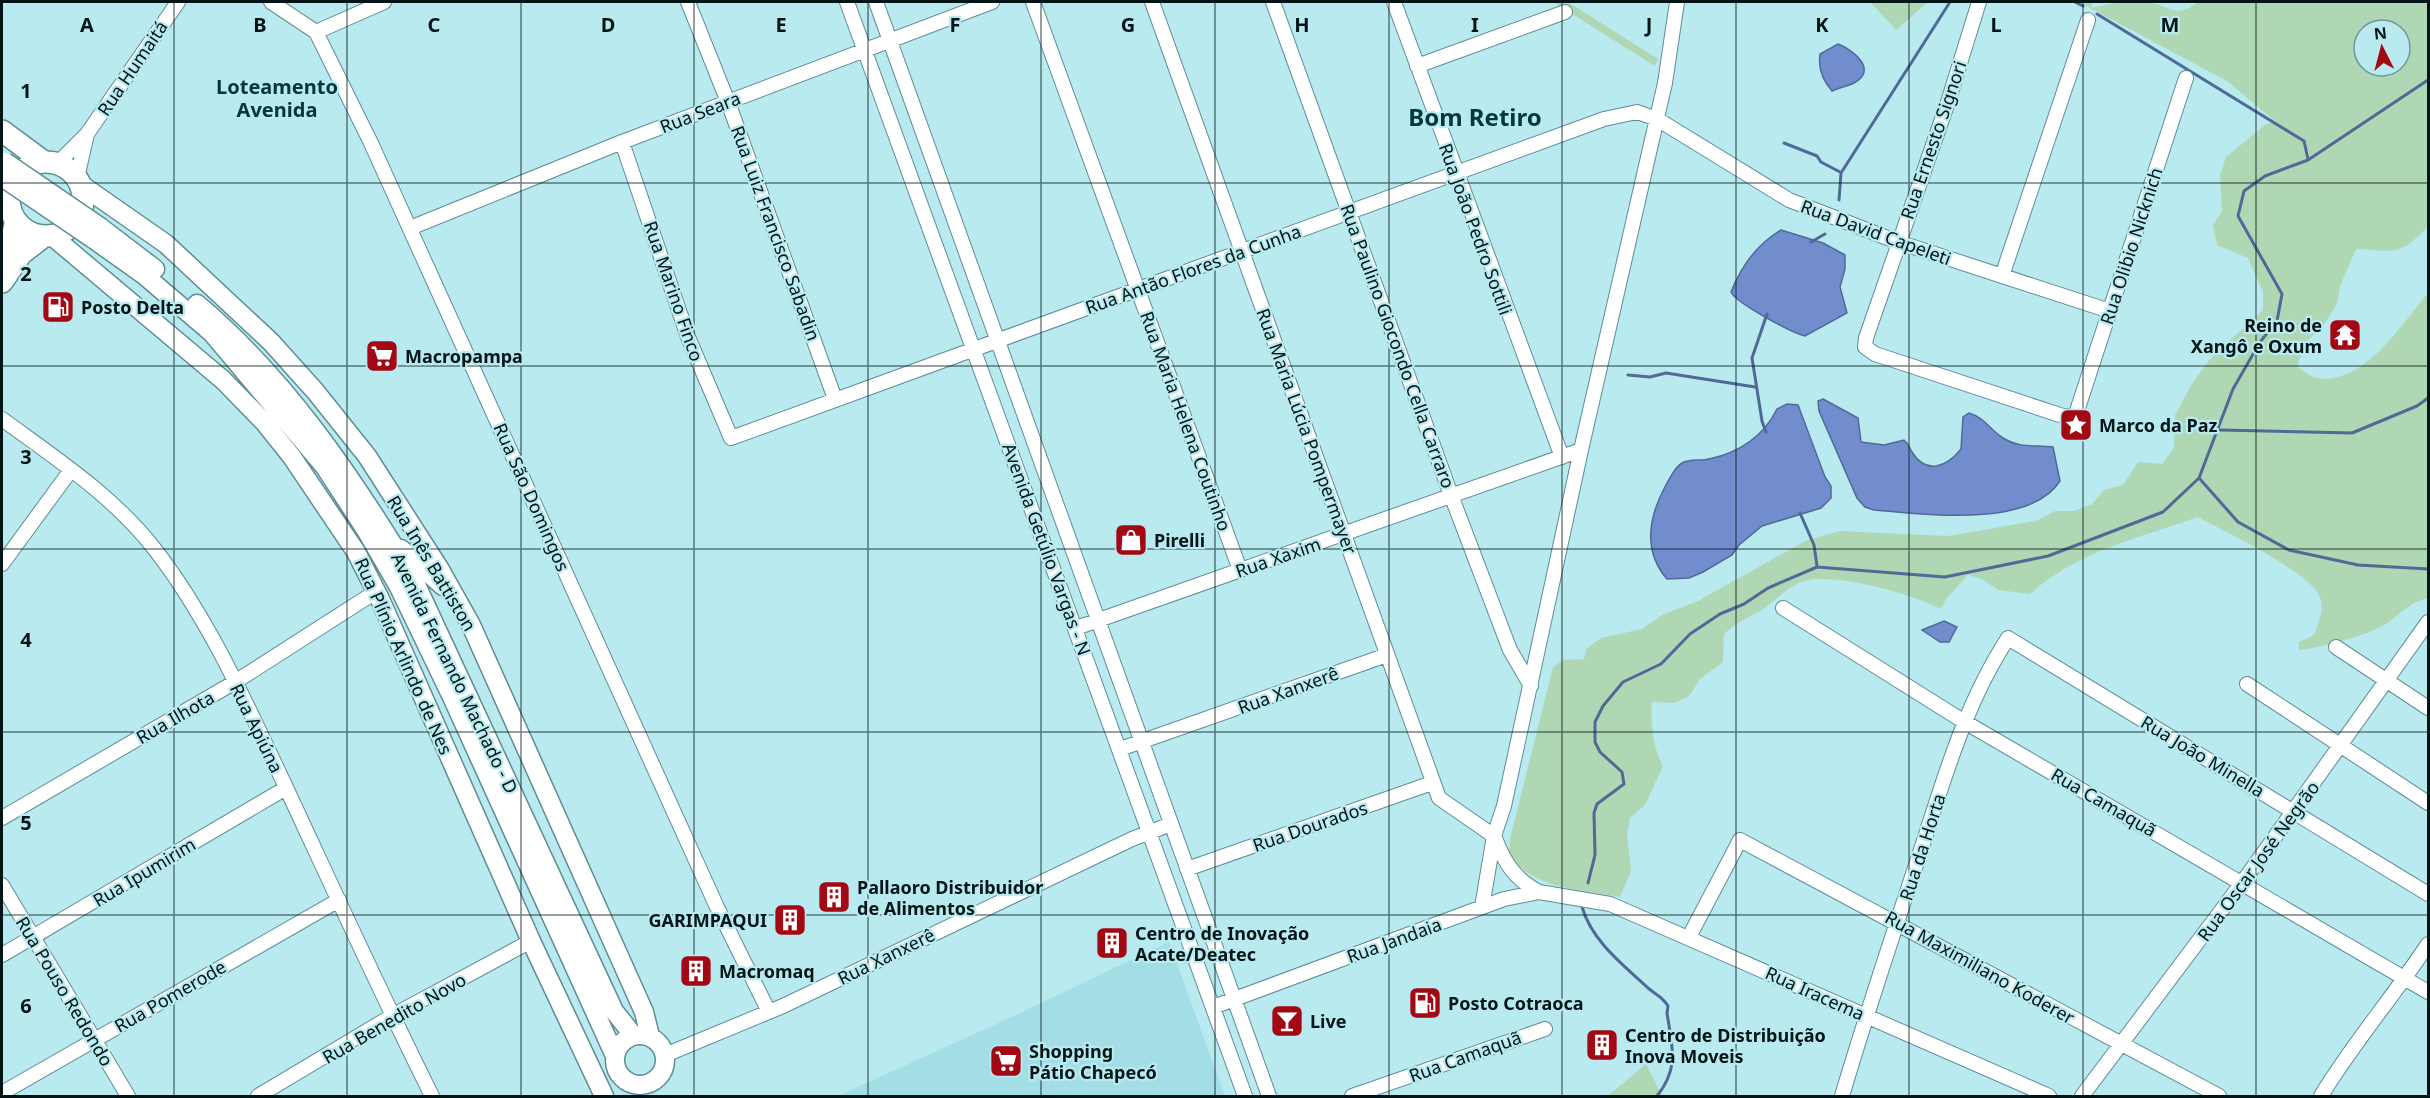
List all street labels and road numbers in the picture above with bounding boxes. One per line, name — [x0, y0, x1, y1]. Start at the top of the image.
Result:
street label: Rua Humaitá — [91, 16, 173, 120]
street label: Rua Ernesto Signori — [1895, 58, 1971, 222]
street label: Rua Seara — [656, 86, 744, 138]
street label: Rua Luiz Francisco Sabadin — [726, 122, 826, 344]
street label: Rua João Pedro Sottili — [1434, 140, 1518, 318]
street label: Rua Olibio Nicknich — [2094, 164, 2168, 328]
street label: Rua David Capeleti — [1797, 194, 1955, 270]
street label: Rua Paulino Giocondo Cella Carraro — [1335, 201, 1461, 491]
street label: Rua Marino Finco — [639, 218, 709, 364]
street label: Rua Antão Flores da Cunha — [1082, 219, 1304, 319]
street label: Rua Maria Lúcia Pompermayer — [1251, 305, 1363, 558]
street label: Rua Maria Helena Coutinho — [1135, 308, 1237, 534]
street label: Rua São Domingos — [489, 419, 575, 575]
street label: Avenida Getúlio Vargas - N — [997, 439, 1097, 659]
street label: Rua Inês Battiston — [382, 491, 482, 635]
street label: Rua Xaxim — [1232, 531, 1324, 583]
street label: Avenida Fernando Machado - D — [386, 549, 524, 797]
street label: Rua Plínio Arlindo de Nes — [350, 554, 458, 758]
street label: Rua Xanxerê — [1234, 661, 1342, 719]
street label: Rua Apiúna — [225, 679, 289, 777]
street label: Rua Ilhota — [132, 685, 218, 749]
street label: Rua João Minella — [2137, 710, 2269, 802]
street label: Rua Camaquã — [2047, 762, 2161, 842]
street label: Rua Oscar José Negrão — [2192, 776, 2324, 946]
street label: Rua da Horta — [1893, 790, 1951, 904]
street label: Rua Dourados — [1249, 795, 1371, 857]
street label: Rua Ipumirim — [88, 832, 200, 912]
street label: Rua Maximiliano Koderer — [1881, 905, 2080, 1029]
street label: Rua Pouso Redondo — [11, 912, 119, 1070]
street label: Rua Jandaia — [1343, 912, 1445, 968]
street label: Rua Xanxerê — [833, 922, 939, 990]
street label: Rua Pomerode — [110, 954, 230, 1038]
street label: Rua Iracema — [1762, 960, 1868, 1026]
street label: Rua Benedito Novo — [318, 967, 470, 1069]
street label: Rua Camaquã — [1406, 1025, 1524, 1087]

